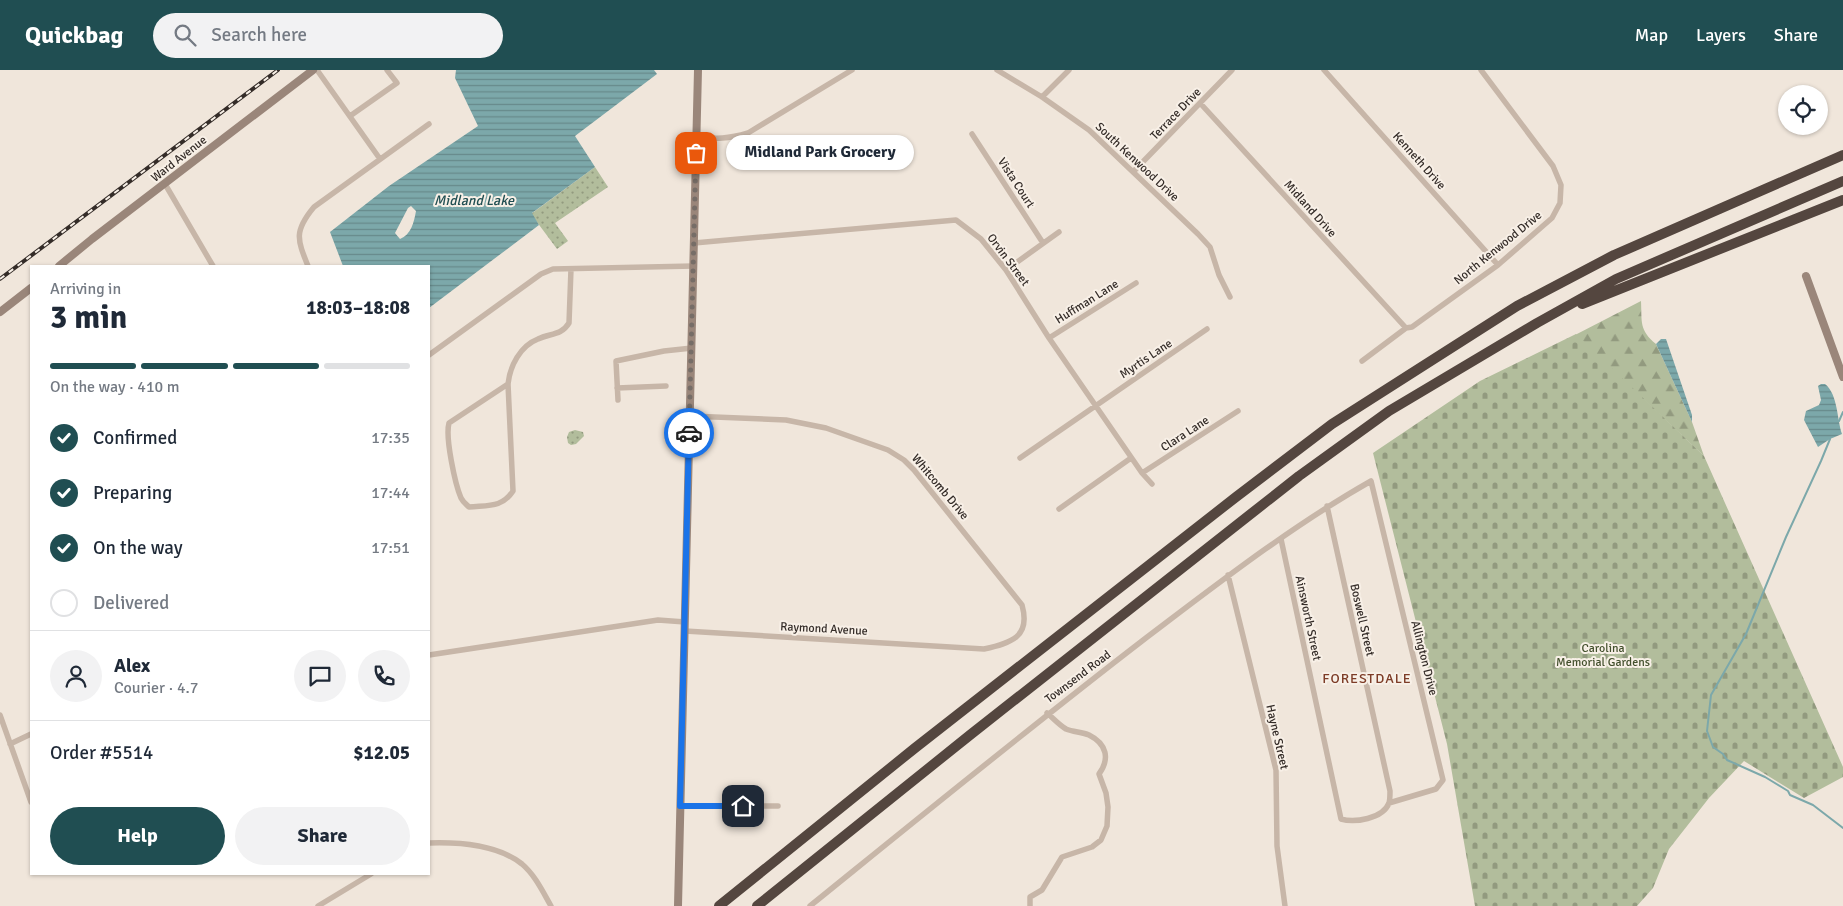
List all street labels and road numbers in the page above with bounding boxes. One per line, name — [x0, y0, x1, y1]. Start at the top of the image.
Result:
street label: Terrace Drive — [1147, 85, 1205, 143]
street label: South Kenwood Drive — [1092, 119, 1182, 205]
street label: Kenneth Drive — [1389, 129, 1449, 193]
street label: Ward Avenue — [148, 133, 210, 185]
street label: Vista Court — [994, 155, 1038, 211]
street label: Midland Drive — [1281, 177, 1339, 241]
street label: North Kenwood Drive — [1451, 208, 1545, 288]
street label: Orvin Street — [983, 231, 1033, 289]
street label: Huffman Lane — [1053, 277, 1121, 327]
street label: Myrtis Lane — [1117, 336, 1175, 382]
street label: Clara Lane — [1158, 413, 1212, 455]
street label: Whitcomb Drive — [908, 451, 972, 523]
street label: Ainsworth Street — [1292, 574, 1324, 662]
street label: Boswell Street — [1346, 582, 1378, 658]
street label: Raymond Avenue — [780, 619, 868, 639]
street label: Allington Drive — [1407, 619, 1441, 697]
street label: Townsend Road — [1042, 647, 1114, 707]
street label: Hayne Street — [1262, 703, 1292, 771]

